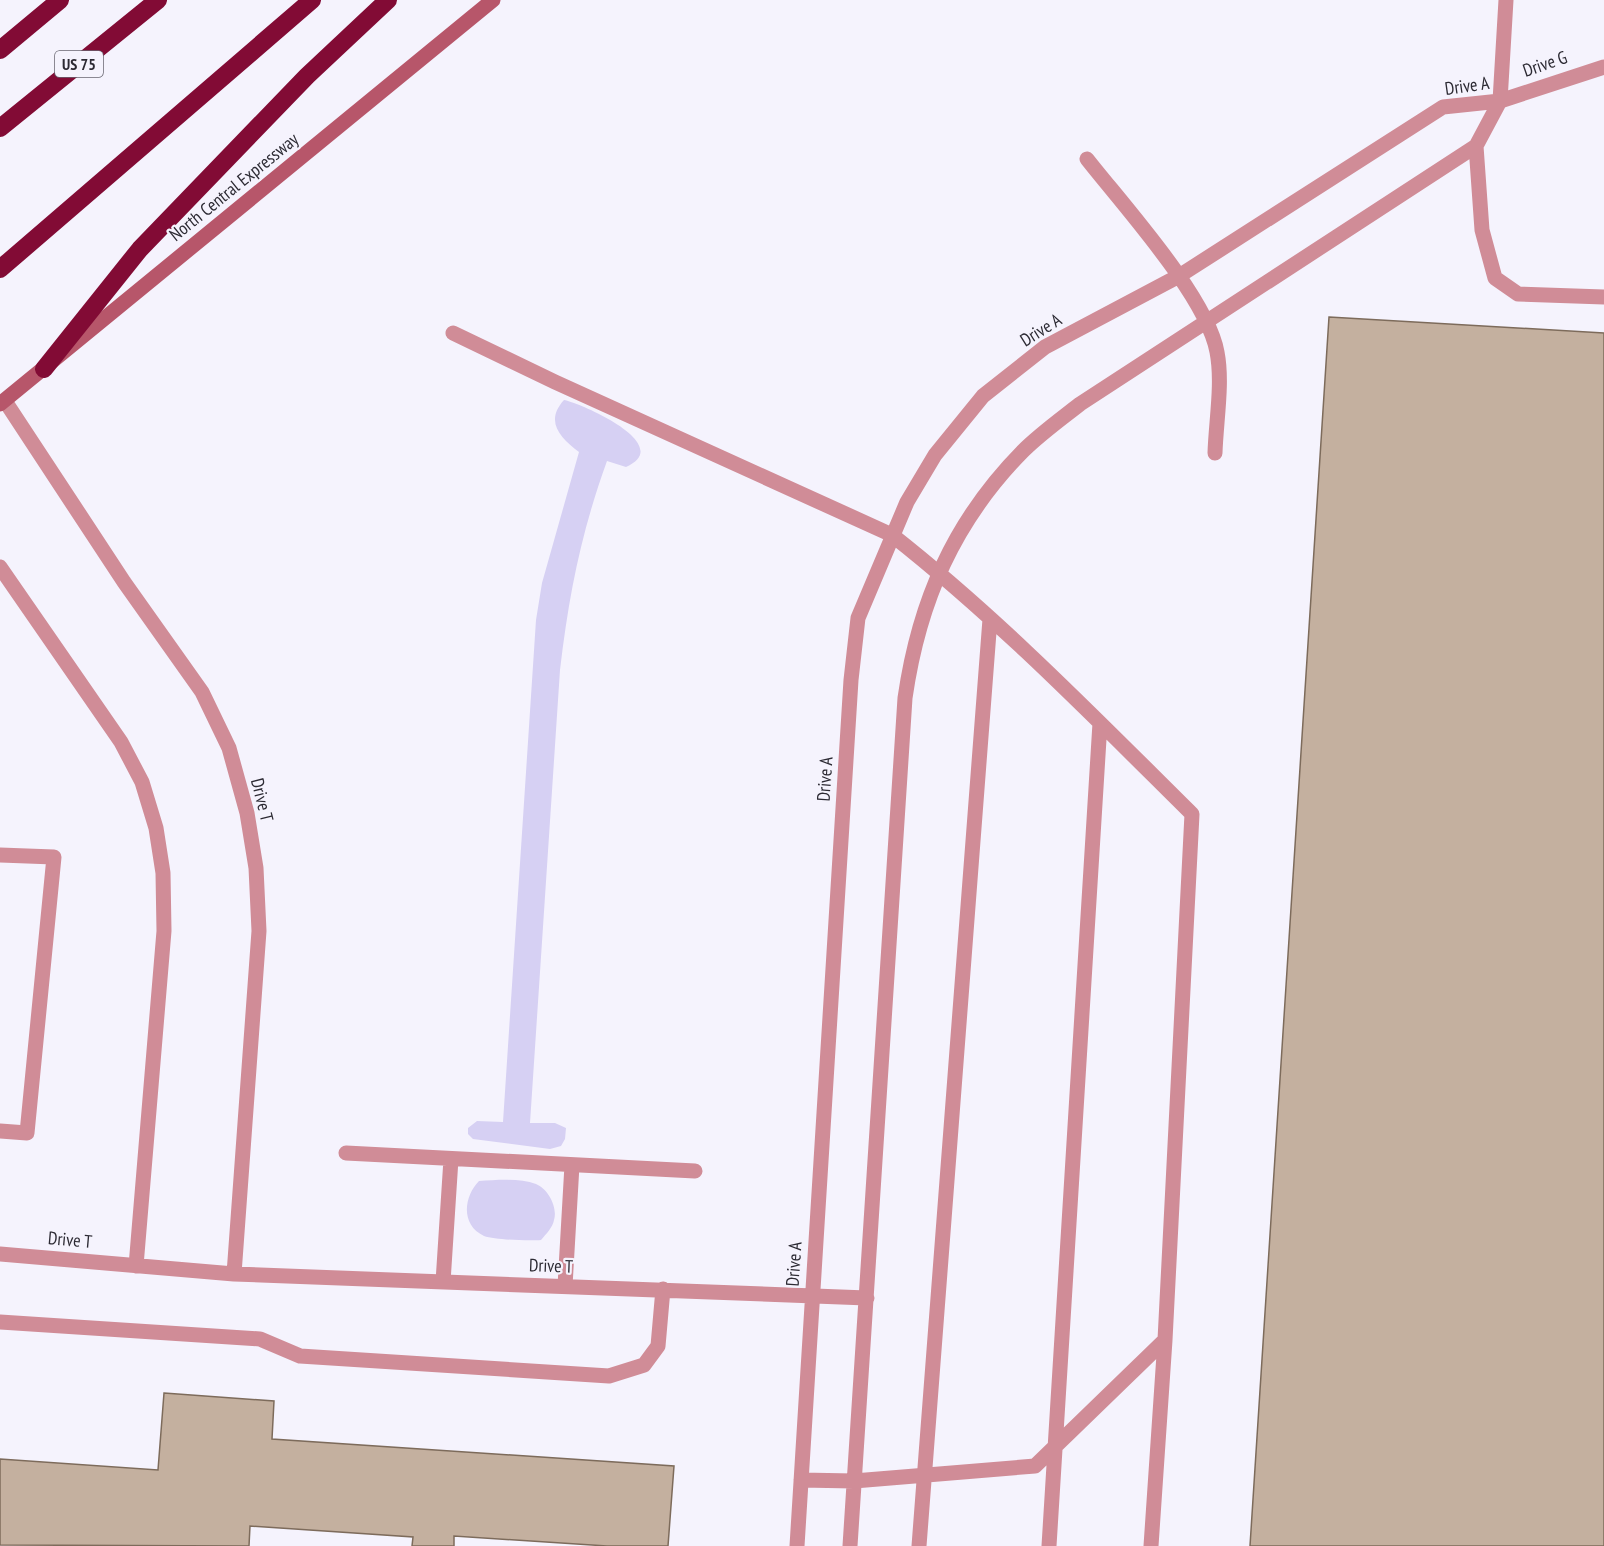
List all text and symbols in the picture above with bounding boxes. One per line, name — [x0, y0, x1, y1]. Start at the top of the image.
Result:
street label: Drive G — [1520, 45, 1570, 82]
road number: US 75 — [55, 51, 103, 77]
street label: Drive A — [1443, 71, 1491, 100]
street label: North Central Expressway — [164, 127, 303, 246]
street label: Drive A — [1016, 308, 1066, 351]
street label: Drive A — [811, 755, 838, 802]
street label: Drive T — [246, 776, 279, 824]
street label: Drive T — [47, 1226, 93, 1253]
street label: Drive A — [780, 1240, 807, 1287]
street label: Drive T — [529, 1253, 573, 1278]

